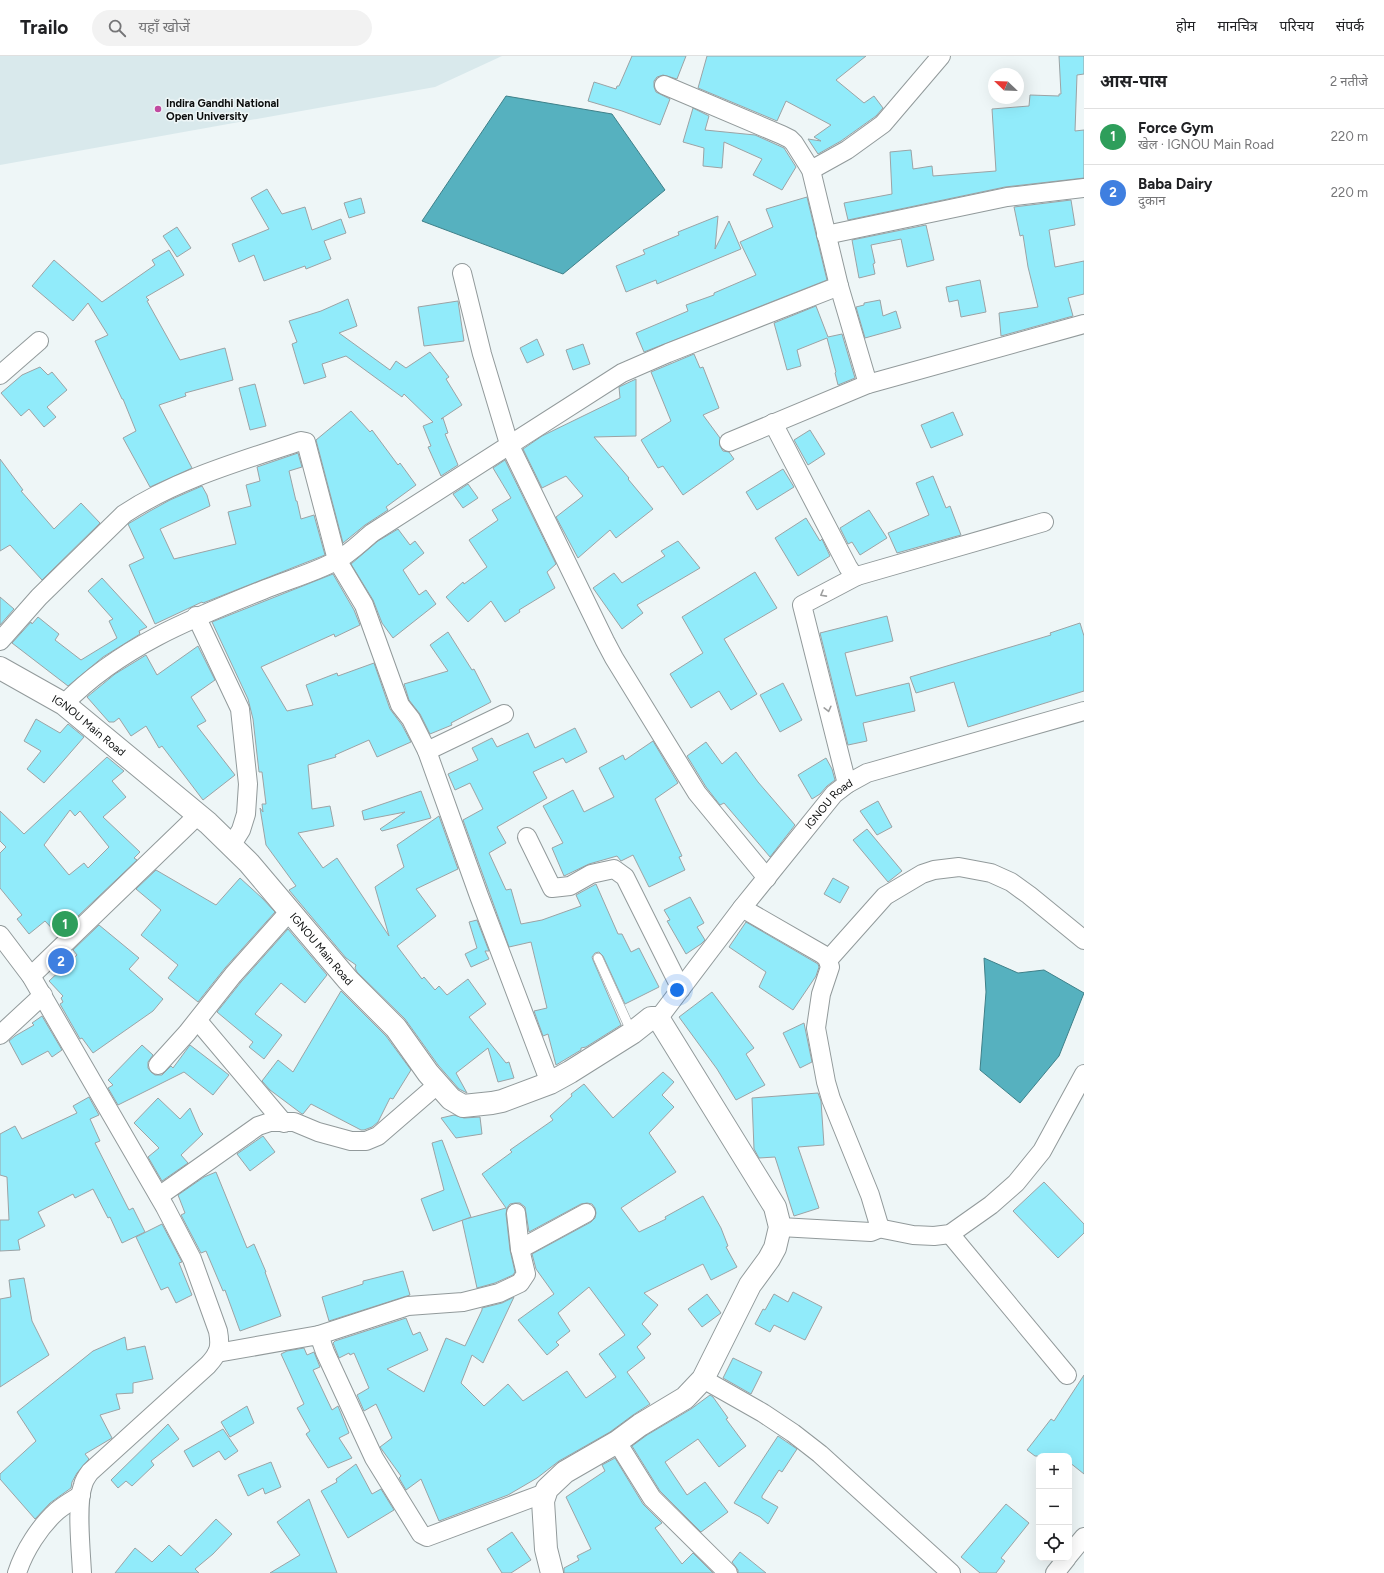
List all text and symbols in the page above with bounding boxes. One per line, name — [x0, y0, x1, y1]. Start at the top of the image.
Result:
search box — [92, 10, 372, 46]
text: Trailo — [20, 16, 68, 39]
icon: search — [106, 17, 128, 39]
text: यहाँ खोजें — [138, 18, 190, 36]
text: होम — [1176, 18, 1195, 35]
text: मानचित्र — [1217, 18, 1258, 35]
text: परिचय — [1280, 18, 1314, 35]
text: संपर्क — [1336, 18, 1364, 35]
north arrow — [988, 68, 1024, 104]
text: आस-पास — [1100, 71, 1167, 91]
text: 2 नतीजे — [1330, 74, 1368, 89]
place label: Indira Gandhi National Open University — [166, 97, 279, 123]
marker: Indira Gandhi National Open University — [153, 104, 163, 114]
text: Force Gym — [1138, 119, 1214, 137]
text: 1 — [1110, 129, 1116, 144]
text: 220 m — [1331, 129, 1368, 144]
text: खेल · IGNOU Main Road — [1138, 137, 1274, 152]
text: Baba Dairy — [1138, 175, 1212, 193]
text: 2 — [1109, 185, 1117, 200]
text: 220 m — [1331, 185, 1368, 200]
text: दुकान — [1138, 193, 1165, 208]
one-way arrow — [819, 590, 827, 597]
street label: IGNOU Main Road — [50, 692, 128, 759]
one-way arrow — [823, 705, 832, 712]
street label: IGNOU Road — [802, 776, 855, 831]
pin: 1 — [52, 909, 78, 939]
street label: IGNOU Main Road — [287, 910, 356, 988]
pin: 2 — [48, 946, 74, 976]
your location — [667, 980, 687, 1000]
map controls — [1036, 1453, 1072, 1561]
button: + — [1036, 1453, 1072, 1489]
button: − — [1036, 1489, 1072, 1525]
button: locate — [1036, 1525, 1072, 1561]

